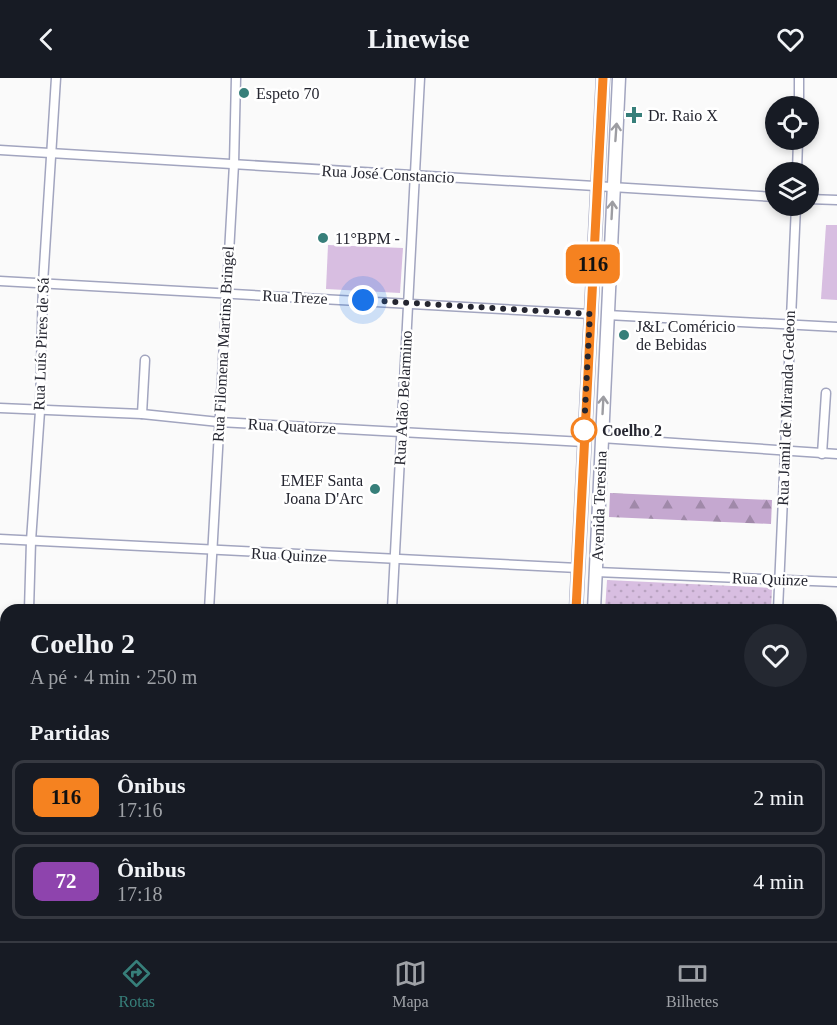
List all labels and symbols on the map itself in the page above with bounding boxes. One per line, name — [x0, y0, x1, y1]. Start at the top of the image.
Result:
place label: Espeto 70 — [256, 85, 320, 103]
marker: Espeto 70 — [237, 86, 251, 100]
marker: Dr. Raio X — [625, 106, 643, 124]
place label: Dr. Raio X — [648, 107, 718, 124]
one-way arrow — [611, 122, 622, 142]
street label: Rua José Constancio — [321, 162, 455, 186]
one-way arrow — [606, 201, 617, 221]
place label: 11°BPM - — [335, 230, 400, 247]
marker: 11°BPM - — [316, 231, 330, 245]
line badge: 116 — [558, 244, 628, 284]
street label: Rua Filomena Martins Bringel — [209, 245, 238, 442]
street label: Rua Luís Pires de Sá — [30, 277, 52, 411]
your location — [348, 285, 378, 315]
street label: Rua Treze — [262, 287, 328, 307]
street label: Rua Jamil de Miranda Gedeon — [774, 310, 798, 506]
place label: J&L Coméricio de Bebidas — [636, 318, 735, 353]
marker: J&L Coméricio de Bebidas — [617, 328, 631, 342]
street label: Rua Adão Belarmino — [391, 330, 415, 466]
one-way arrow — [597, 396, 608, 416]
street label: Rua Quatorze — [247, 415, 337, 437]
marker: Coelho 2 — [571, 417, 597, 443]
place label: Coelho 2 — [602, 422, 662, 439]
street label: Avenida Teresina — [589, 450, 609, 562]
place label: EMEF Santa Joana D'Arc — [281, 472, 363, 507]
marker: EMEF Santa Joana D'Arc — [368, 482, 382, 496]
street label: Rua Quinze — [251, 545, 327, 565]
street label: Rua Quinze — [732, 569, 808, 589]

